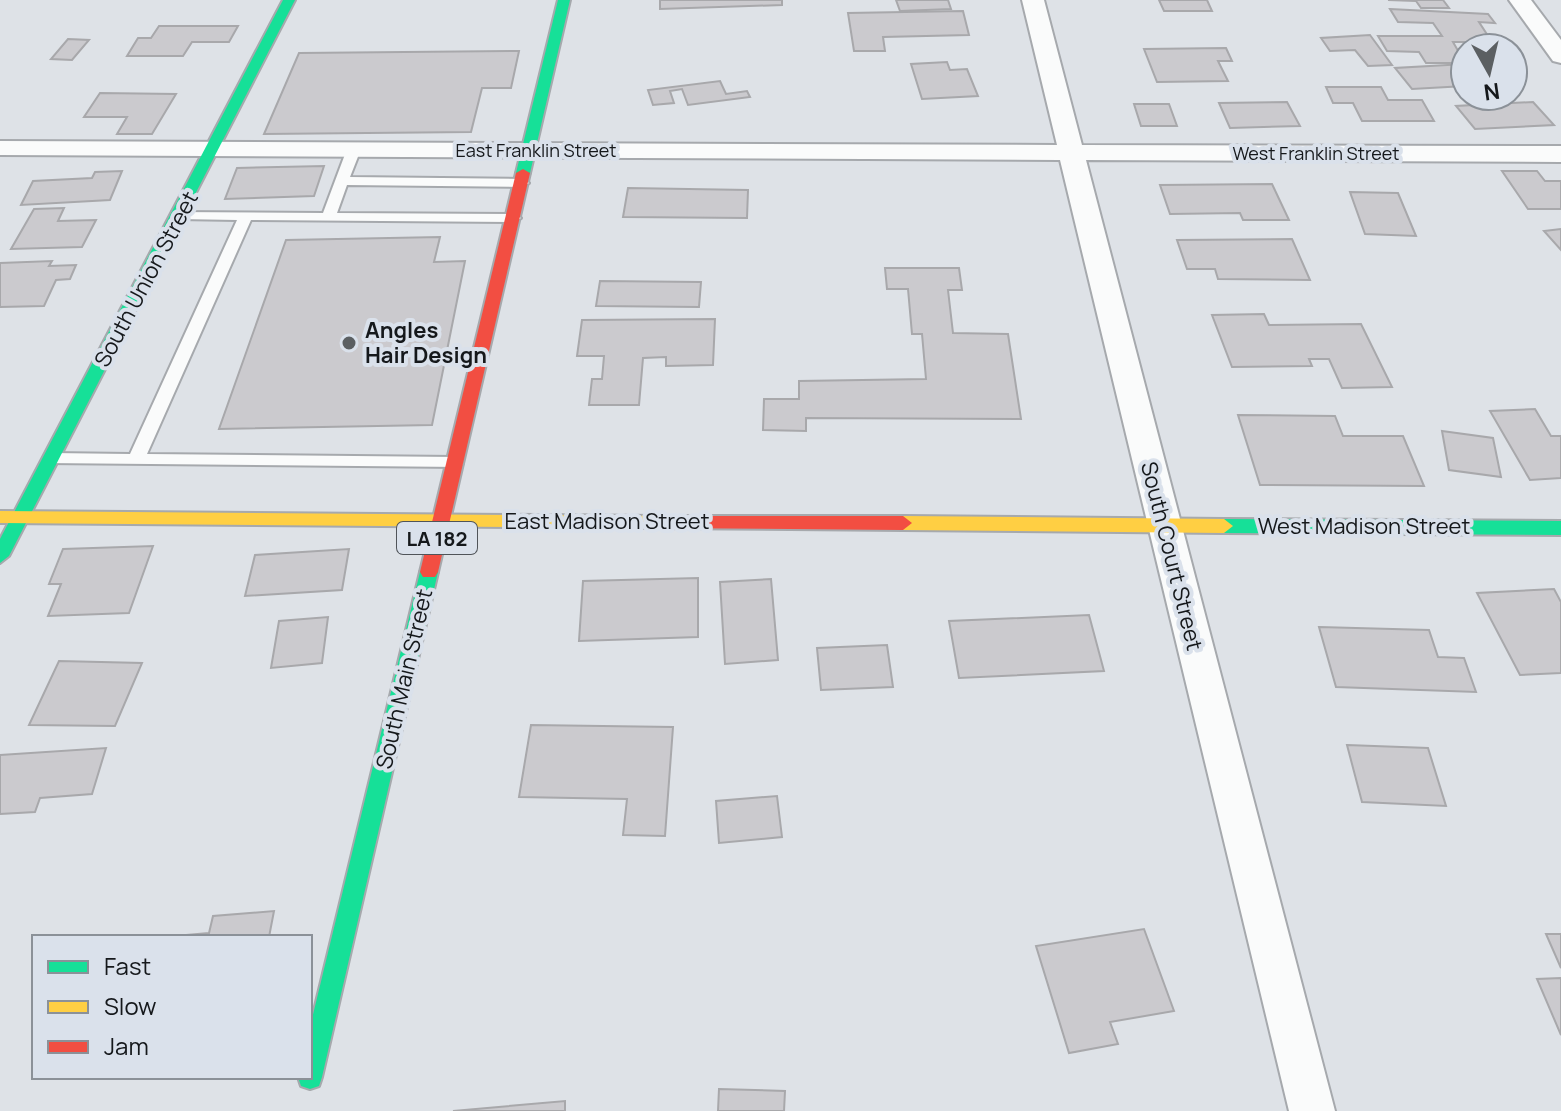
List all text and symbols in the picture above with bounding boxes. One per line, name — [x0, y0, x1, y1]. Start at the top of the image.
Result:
north arrow — [1449, 32, 1529, 112]
text: N — [1482, 76, 1502, 108]
street label: East Franklin Street — [456, 138, 616, 162]
street label: West Franklin Street — [1233, 141, 1399, 165]
street label: South Union Street — [87, 186, 205, 372]
place label: Angles Hair Design — [365, 315, 487, 370]
marker: Angles Hair Design — [340, 334, 358, 352]
street label: South Court Street — [1134, 458, 1210, 654]
street label: East Madison Street — [504, 506, 710, 536]
street label: West Madison Street — [1258, 511, 1470, 541]
road number: LA 182 — [397, 522, 477, 554]
street label: South Main Street — [369, 586, 439, 772]
legend — [32, 935, 312, 1079]
text: Fast — [104, 949, 151, 982]
text: Slow — [104, 989, 157, 1022]
text: Jam — [104, 1029, 149, 1062]

